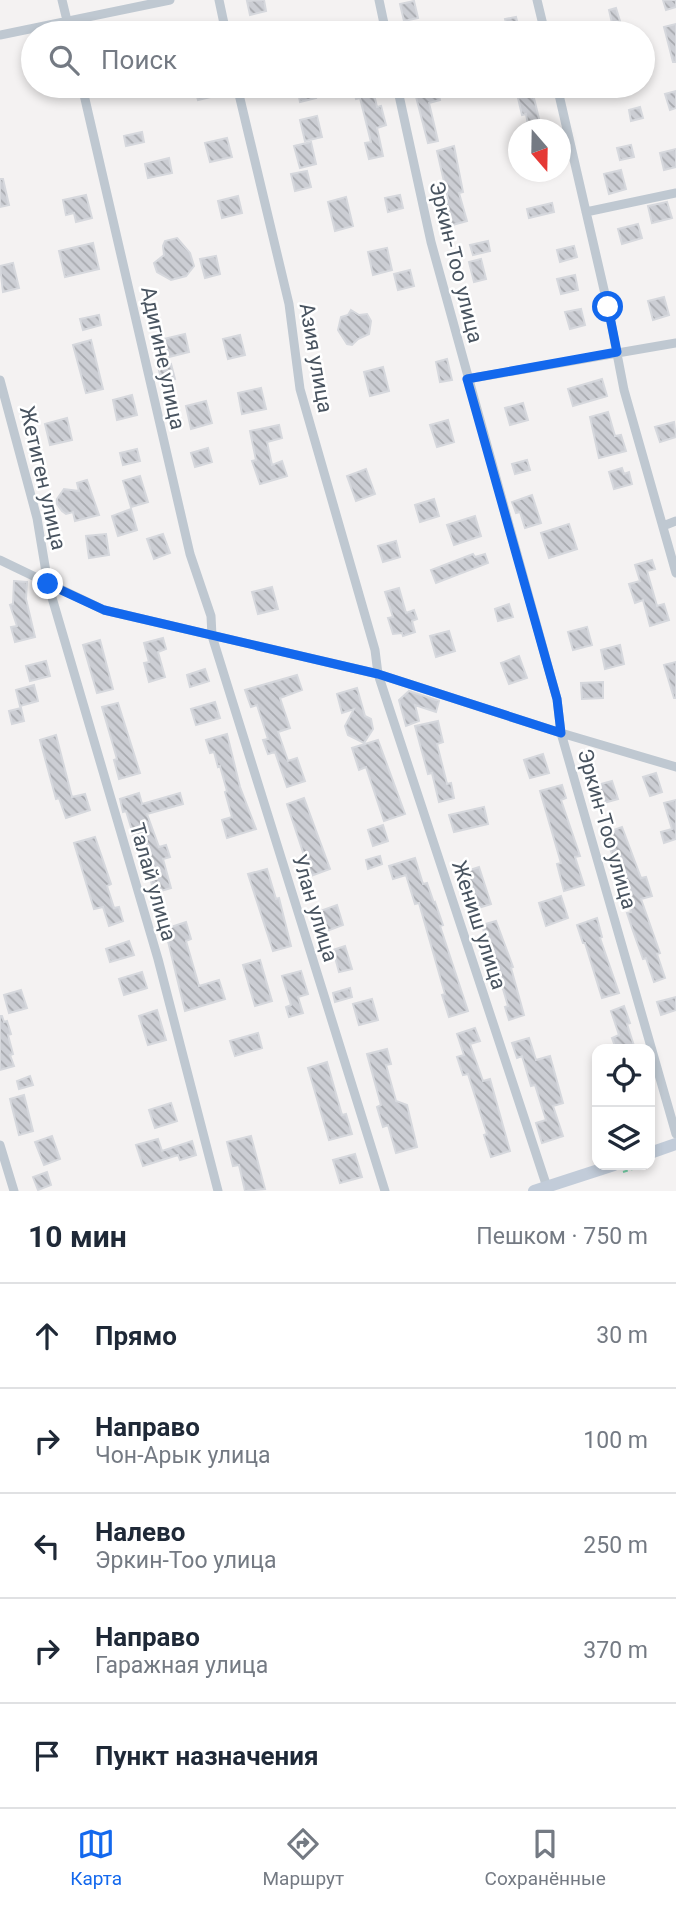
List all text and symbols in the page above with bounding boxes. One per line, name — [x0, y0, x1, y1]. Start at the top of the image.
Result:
search box — [21, 21, 655, 98]
icon: search — [45, 41, 83, 79]
text: Поиск — [101, 45, 177, 75]
north arrow — [508, 119, 571, 182]
street label: Эркин-Тоо улица — [424, 179, 488, 345]
street label: Адигине улица — [136, 284, 190, 432]
route start — [592, 291, 623, 322]
street label: Азия улица — [295, 301, 337, 415]
street label: Жетиген улица — [15, 404, 71, 552]
route end — [32, 568, 63, 599]
street label: Эркин-Тоо улица — [573, 746, 641, 912]
street label: Талай улица — [125, 820, 181, 944]
street label: Улан улица — [287, 851, 343, 965]
street label: Жениш улица — [447, 858, 511, 992]
map controls — [592, 1044, 655, 1170]
button: locate — [592, 1044, 655, 1107]
button: layers — [592, 1107, 655, 1170]
text: 10 мин — [28, 1219, 127, 1254]
text: Пешком · 750 m — [476, 1223, 648, 1250]
icon: ahead — [28, 1317, 66, 1355]
text: Прямо — [95, 1321, 177, 1351]
text: 30 m — [596, 1322, 648, 1349]
text: Направо — [95, 1412, 200, 1442]
icon: right — [28, 1422, 66, 1460]
text: 100 m — [583, 1427, 648, 1454]
text: Чон-Арык улица — [95, 1442, 271, 1469]
text: Налево — [95, 1517, 185, 1547]
icon: left — [28, 1527, 66, 1565]
text: 250 m — [583, 1532, 648, 1559]
text: Эркин-Тоо улица — [95, 1547, 276, 1574]
text: Направо — [95, 1622, 200, 1652]
icon: right — [28, 1632, 66, 1670]
text: 370 m — [583, 1637, 648, 1664]
text: Гаражная улица — [95, 1652, 268, 1679]
icon: arrive — [28, 1737, 66, 1775]
text: Пункт назначения — [95, 1741, 319, 1771]
tab: Карта — [70, 1825, 122, 1890]
tab: Маршрут — [262, 1825, 344, 1890]
tab: Сохранённые — [485, 1825, 606, 1890]

